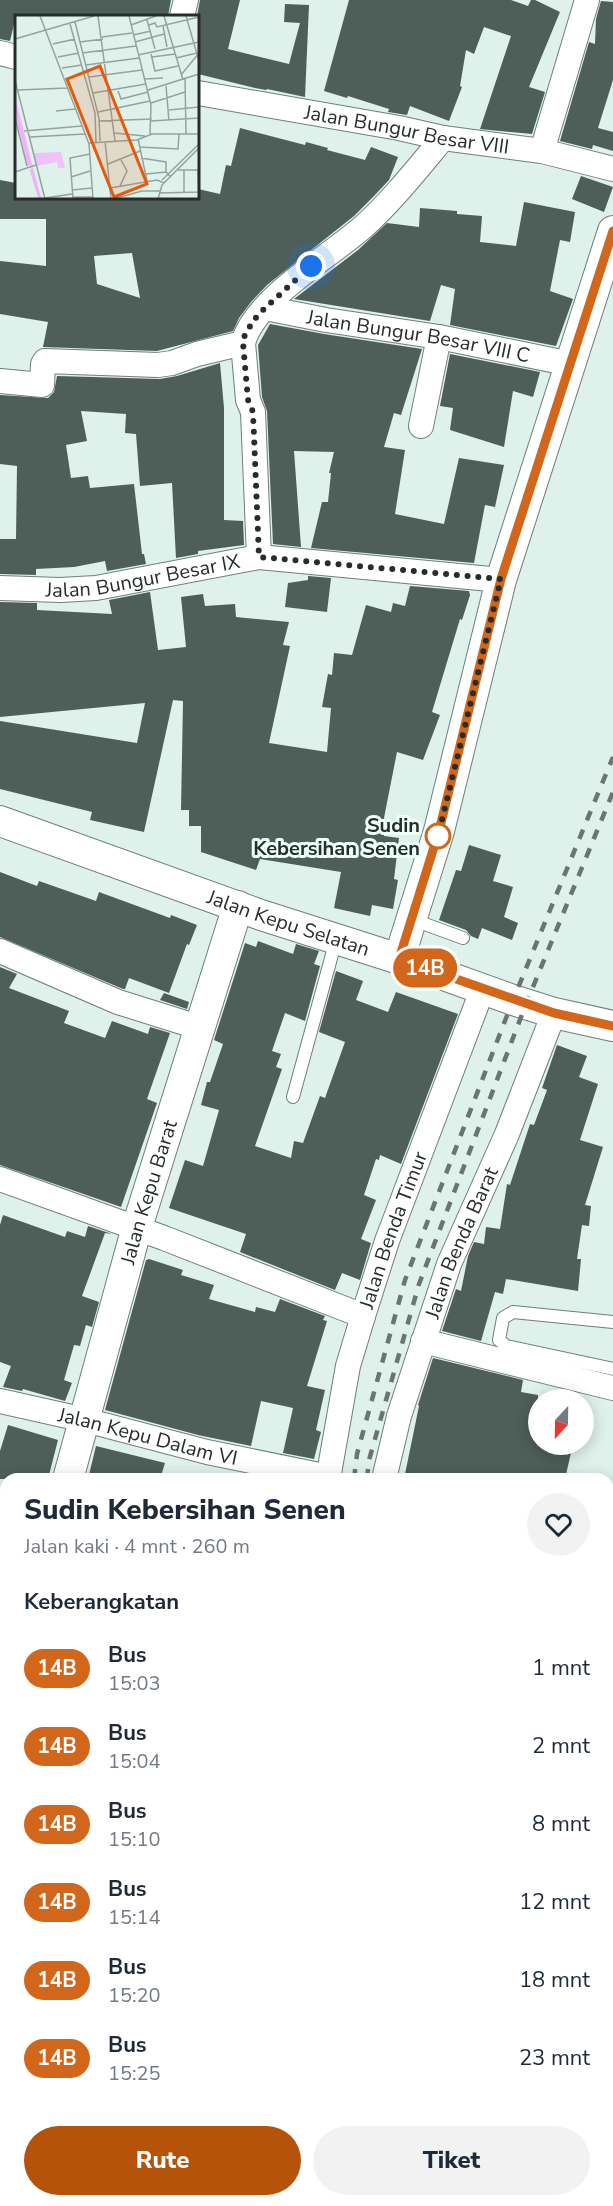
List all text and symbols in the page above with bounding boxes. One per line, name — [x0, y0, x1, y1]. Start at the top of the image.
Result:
inset map — [15, 15, 200, 200]
street label: Jalan Bungur Besar VIII — [301, 99, 511, 161]
your location — [296, 251, 326, 281]
street label: Jalan Bungur Besar VIII C — [303, 303, 532, 369]
street label: Jalan Bungur Besar IX — [44, 548, 242, 604]
place label: Sudin Kebersihan Senen — [253, 812, 420, 862]
marker: Sudin Kebersihan Senen — [425, 823, 451, 849]
street label: Jalan Kepu Selatan — [202, 883, 373, 963]
line badge: 14B — [390, 948, 460, 988]
text: 14B — [405, 954, 445, 982]
street label: Jalan Kepu Barat — [114, 1116, 184, 1269]
street label: Jalan Benda Timur — [353, 1148, 434, 1313]
street label: Jalan Benda Barat — [419, 1162, 505, 1323]
north arrow — [528, 1389, 594, 1455]
map controls — [528, 1389, 594, 1455]
street label: Jalan Kepu Dalam VI — [54, 1401, 240, 1472]
text: Sudin Kebersihan Senen — [24, 1491, 346, 1529]
button: heart — [527, 1493, 590, 1556]
text: Jalan kaki · 4 mnt · 260 m — [24, 1533, 250, 1560]
text: Keberangkatan — [24, 1587, 179, 1617]
text: Bus — [108, 1640, 147, 1670]
text: 1 mnt — [532, 1653, 590, 1683]
text: 14B — [37, 1654, 77, 1682]
text: 15:03 — [108, 1670, 161, 1697]
text: Bus — [108, 1718, 147, 1748]
text: 2 mnt — [532, 1731, 590, 1761]
text: 14B — [37, 1732, 77, 1760]
text: 15:04 — [108, 1748, 161, 1775]
text: Bus — [108, 1796, 147, 1826]
text: 8 mnt — [532, 1809, 590, 1839]
text: 14B — [37, 1810, 77, 1838]
text: 15:10 — [108, 1826, 161, 1853]
text: Bus — [108, 1874, 147, 1904]
text: 12 mnt — [519, 1887, 590, 1917]
text: 14B — [37, 1888, 77, 1916]
text: 15:14 — [108, 1904, 161, 1931]
text: Bus — [108, 1952, 147, 1982]
text: 18 mnt — [519, 1965, 590, 1995]
text: 14B — [37, 1966, 77, 1994]
text: 15:20 — [108, 1982, 161, 2009]
text: Bus — [108, 2030, 147, 2060]
text: 23 mnt — [519, 2043, 590, 2073]
text: 14B — [37, 2044, 77, 2072]
text: 15:25 — [108, 2060, 161, 2087]
button: Rute — [24, 2126, 301, 2195]
button: Tiket — [313, 2126, 590, 2195]

